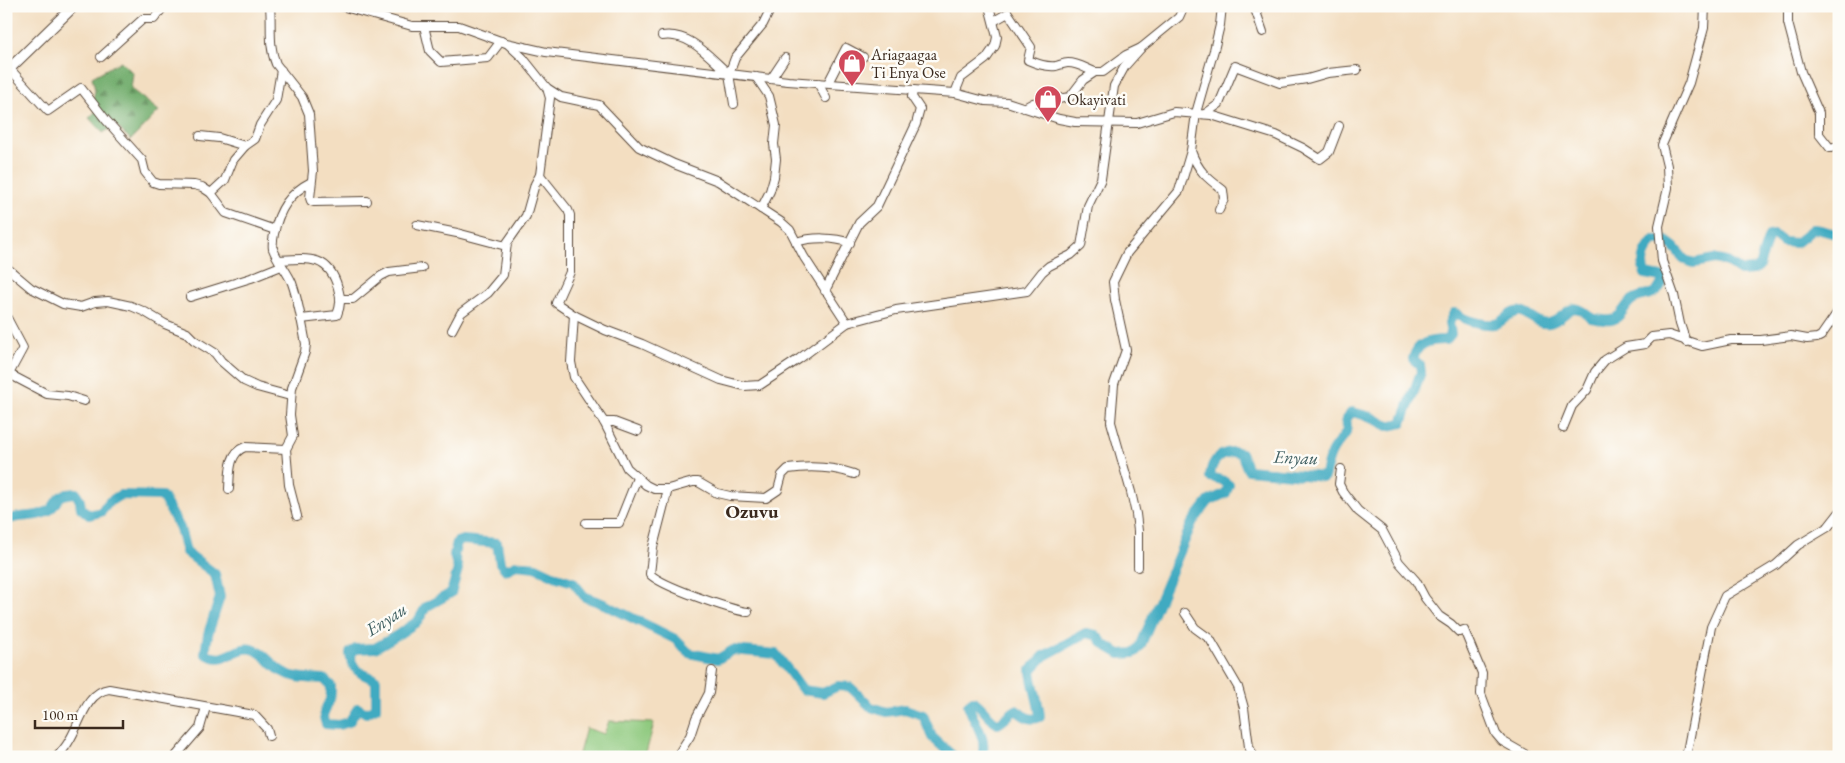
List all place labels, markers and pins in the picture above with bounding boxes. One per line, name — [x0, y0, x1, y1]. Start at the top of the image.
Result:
place label: Ariagaagaa Ti Enya Ose — [870, 44, 946, 83]
shop icon: Ariagaagaa Ti Enya Ose — [837, 48, 867, 87]
shop icon: Okayivati — [1033, 84, 1063, 123]
place label: Okayivati — [1067, 89, 1126, 110]

